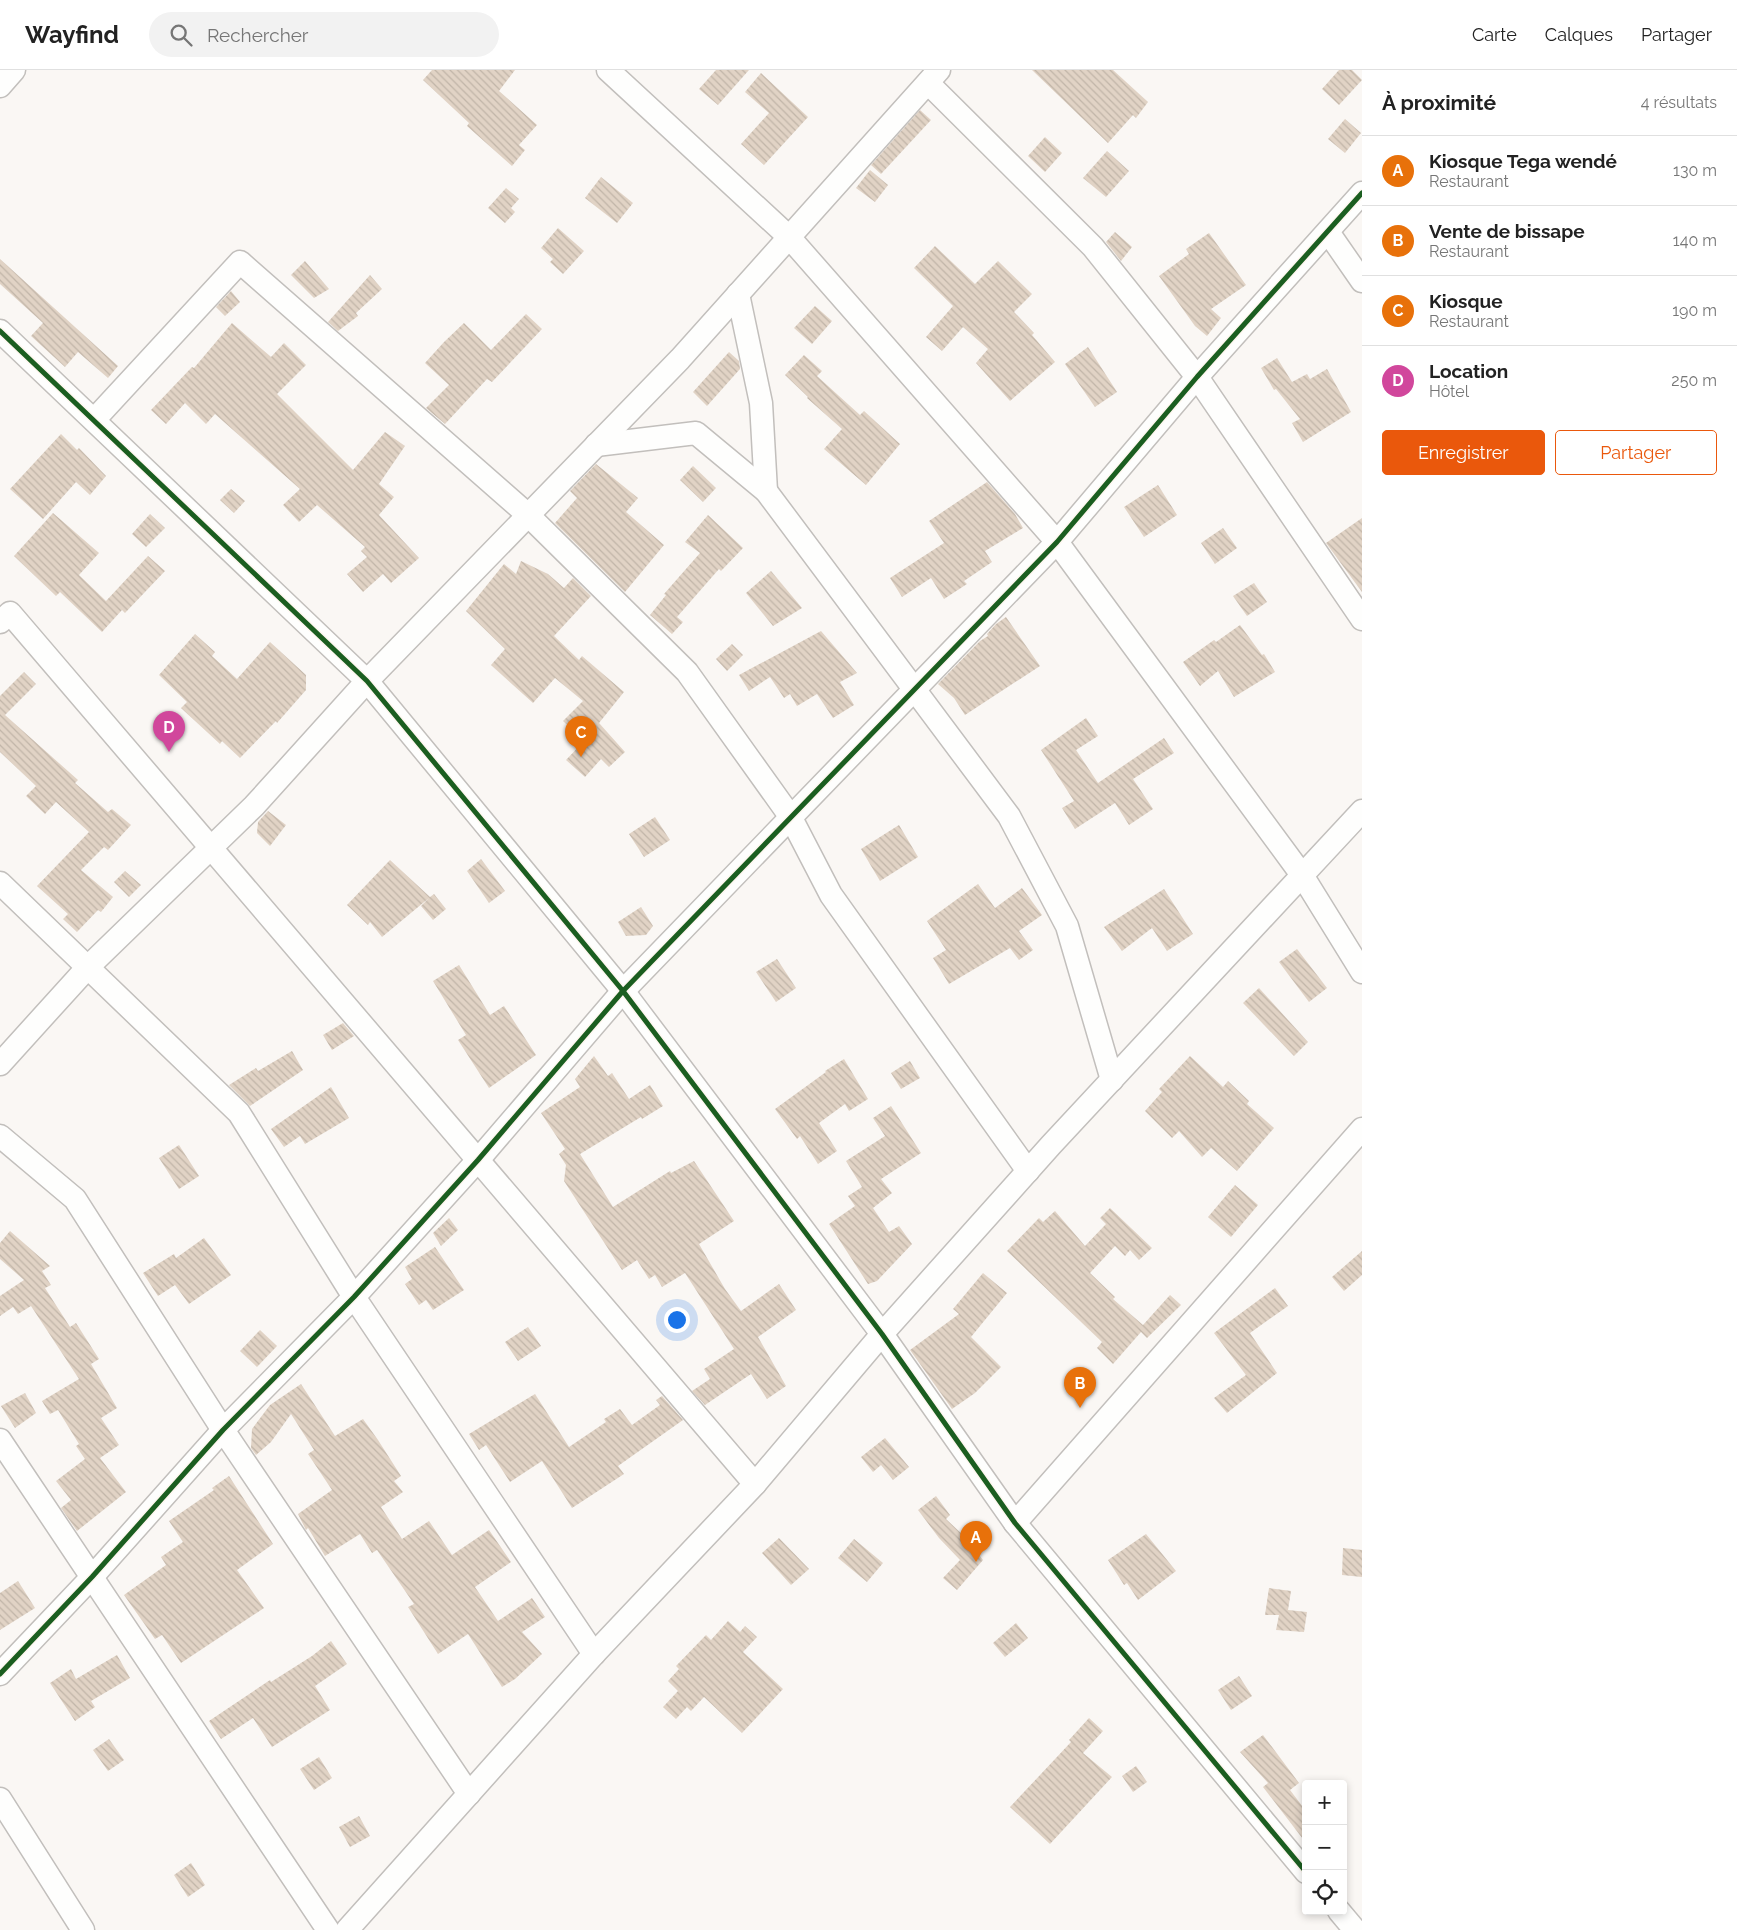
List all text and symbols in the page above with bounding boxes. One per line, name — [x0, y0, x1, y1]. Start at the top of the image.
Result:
search box — [149, 12, 499, 57]
text: Wayfind — [25, 20, 119, 49]
icon: search — [167, 21, 195, 49]
text: Rechercher — [207, 24, 309, 46]
text: Carte — [1472, 24, 1517, 45]
text: Calques — [1545, 24, 1613, 45]
text: Partager — [1641, 24, 1712, 45]
text: À proximité — [1382, 90, 1496, 115]
text: 4 résultats — [1641, 93, 1717, 112]
text: Kiosque Tega wendé — [1429, 150, 1617, 172]
text: A — [1393, 161, 1403, 180]
text: 130 m — [1673, 161, 1717, 180]
text: Restaurant — [1429, 172, 1509, 191]
text: Vente de bissape — [1429, 220, 1585, 242]
text: B — [1393, 231, 1403, 250]
text: 140 m — [1673, 231, 1717, 250]
text: Restaurant — [1429, 242, 1509, 261]
text: Kiosque — [1429, 290, 1503, 312]
text: C — [1393, 301, 1403, 320]
text: 190 m — [1672, 301, 1717, 320]
text: Restaurant — [1429, 312, 1509, 331]
text: Location — [1429, 360, 1508, 382]
text: D — [1392, 371, 1404, 390]
text: 250 m — [1671, 371, 1717, 390]
text: Hôtel — [1429, 382, 1469, 401]
button: Enregistrer — [1382, 430, 1545, 475]
button: Partager — [1555, 430, 1717, 475]
pin: D — [153, 711, 185, 752]
pin: C — [565, 716, 597, 757]
your location — [664, 1307, 690, 1333]
pin: B — [1064, 1367, 1096, 1408]
pin: A — [960, 1521, 992, 1562]
map controls — [1302, 1780, 1347, 1915]
button: + — [1302, 1780, 1347, 1825]
button: − — [1302, 1825, 1347, 1870]
button: locate — [1302, 1870, 1347, 1915]

